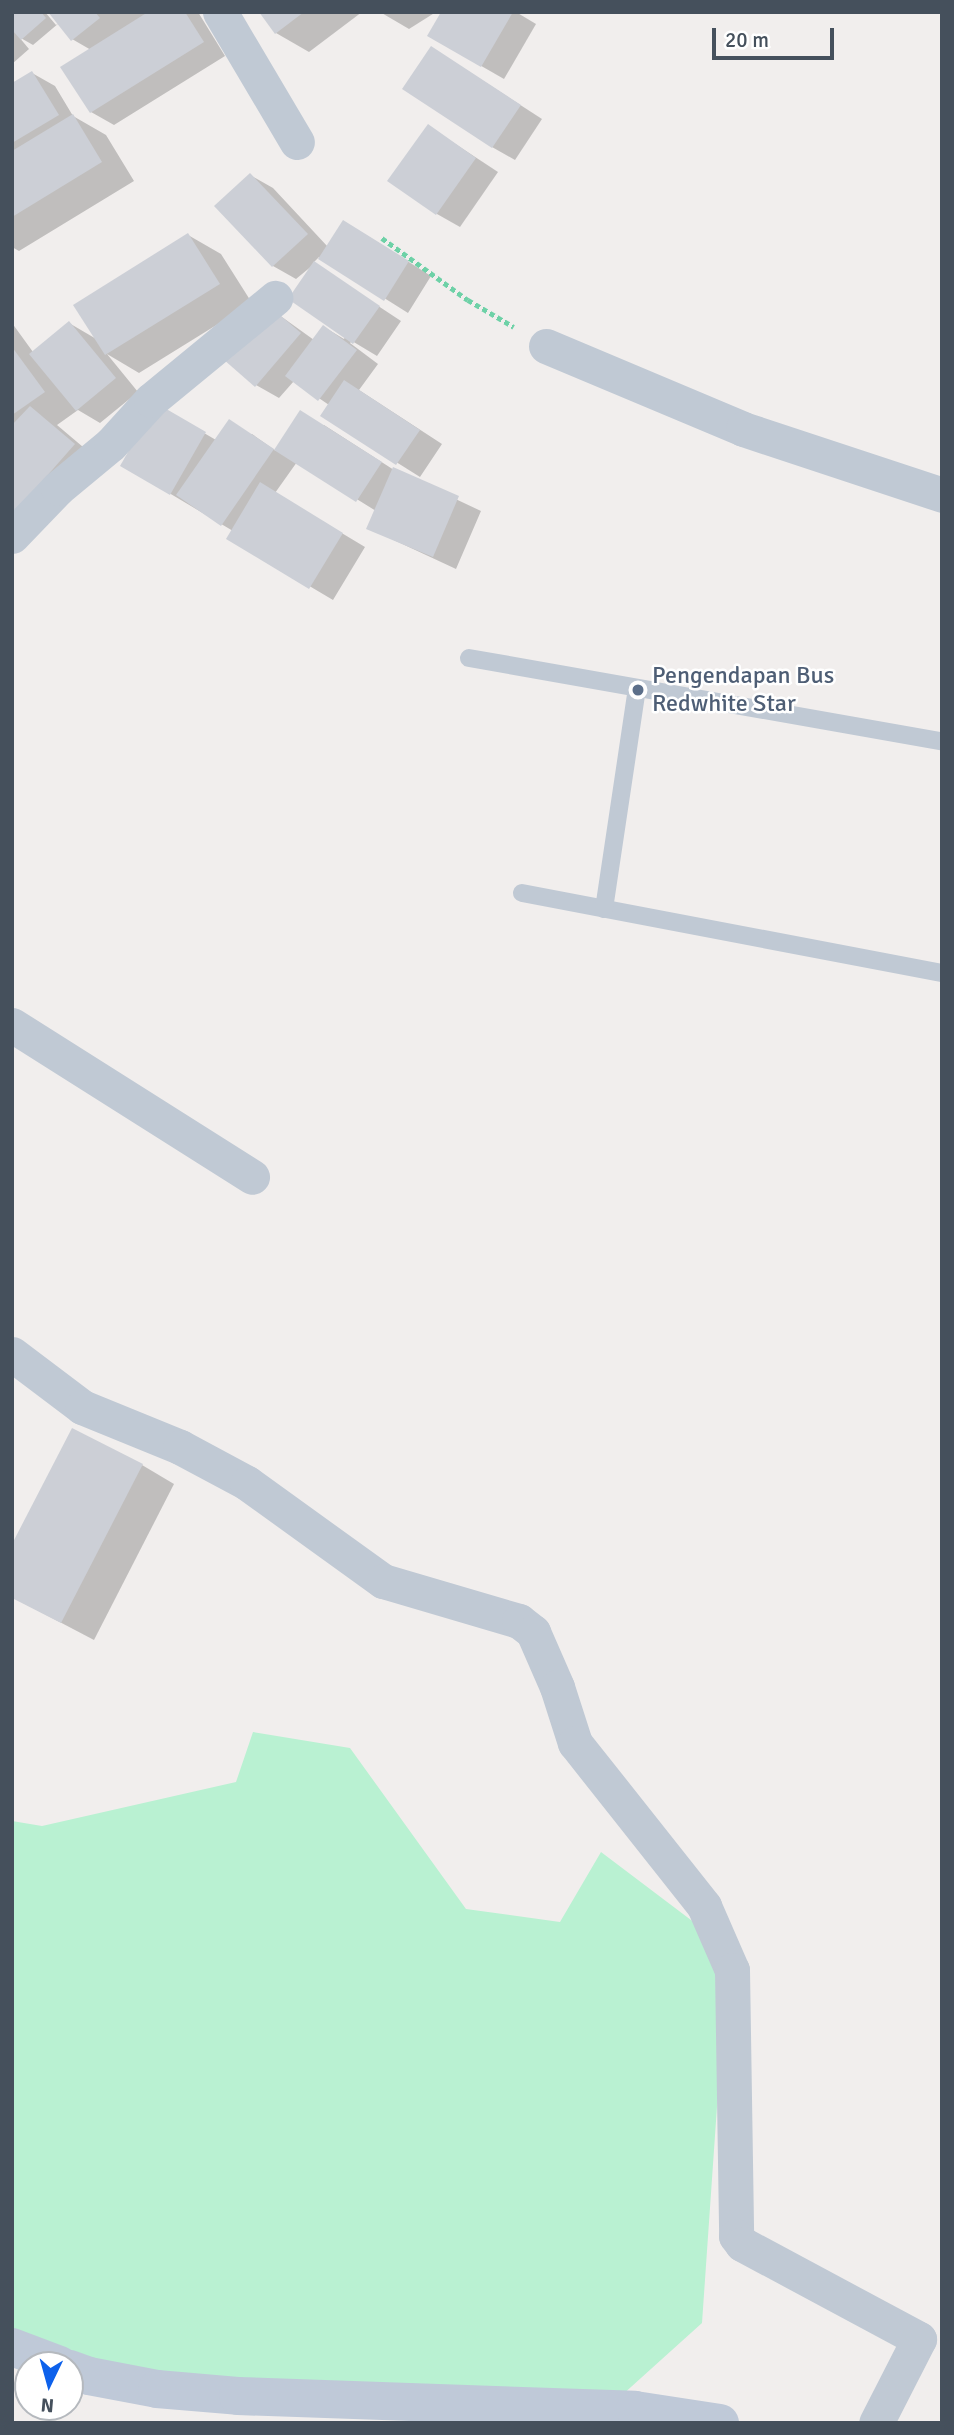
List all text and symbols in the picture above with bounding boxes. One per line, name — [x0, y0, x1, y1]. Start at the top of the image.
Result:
scale bar — [716, 14, 838, 58]
text: 20 m — [725, 27, 769, 53]
place label: Pengendapan Bus Redwhite Star — [652, 662, 834, 718]
marker: Pengendapan Bus Redwhite Star — [630, 682, 646, 698]
north arrow — [14, 2351, 84, 2421]
text: N — [40, 2392, 55, 2417]

